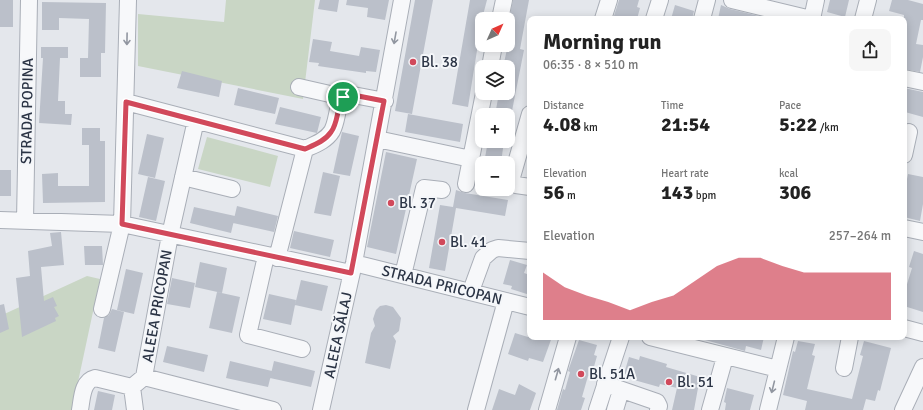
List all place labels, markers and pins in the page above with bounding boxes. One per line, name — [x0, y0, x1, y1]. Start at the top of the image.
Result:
place label: Bl. 38 — [421, 53, 458, 71]
marker: Bl. 38 — [408, 57, 418, 67]
pin — [326, 80, 360, 114]
place label: Bl. 37 — [399, 194, 436, 212]
marker: Bl. 37 — [386, 198, 396, 208]
place label: Bl. 41 — [450, 233, 487, 251]
marker: Bl. 41 — [437, 237, 447, 247]
place label: Bl. 51A — [589, 365, 635, 383]
marker: Bl. 51A — [576, 369, 586, 379]
place label: Bl. 51 — [677, 373, 714, 391]
marker: Bl. 51 — [664, 377, 674, 387]

